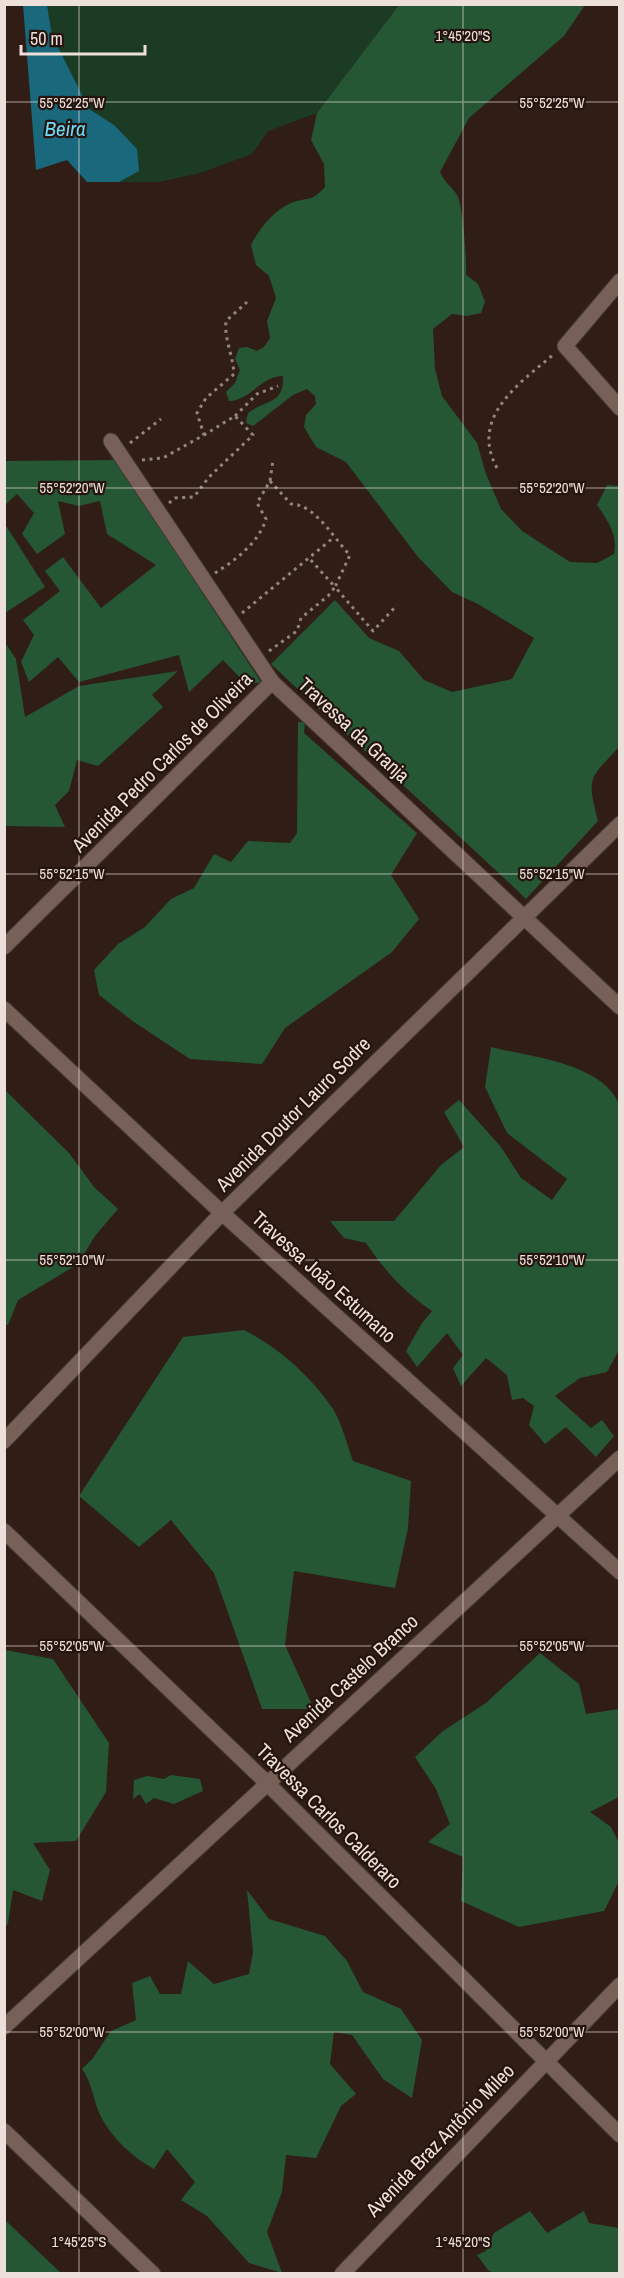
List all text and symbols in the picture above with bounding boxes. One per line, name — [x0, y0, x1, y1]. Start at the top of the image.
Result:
scale bar — [21, 18, 146, 56]
text: 1°45'20"S — [435, 25, 491, 46]
text: 50 m — [30, 26, 63, 51]
text: 55°52'25"W — [39, 92, 105, 113]
text: 55°52'25"W — [519, 92, 585, 113]
water label: Beira — [44, 114, 86, 143]
text: 55°52'20"W — [39, 477, 105, 498]
text: 55°52'20"W — [519, 477, 585, 498]
street label: Avenida Pedro Carlos de Oliveira — [65, 665, 258, 859]
street label: Travessa da Granja — [293, 671, 416, 788]
text: 55°52'15"W — [39, 863, 105, 884]
text: 55°52'15"W — [519, 863, 585, 884]
street label: Avenida Doutor Lauro Sodre — [209, 1030, 376, 1198]
street label: Travessa João Estumano — [246, 1205, 402, 1349]
text: 55°52'10"W — [39, 1249, 105, 1270]
text: 55°52'10"W — [519, 1249, 585, 1270]
street label: Avenida Castelo Branco — [275, 1608, 423, 1748]
text: 55°52'05"W — [39, 1635, 105, 1656]
text: 55°52'05"W — [519, 1635, 585, 1656]
street label: Travessa Carlos Calderaro — [251, 1737, 408, 1894]
text: 55°52'00"W — [39, 2021, 105, 2042]
text: 55°52'00"W — [519, 2021, 585, 2042]
street label: Avenida Braz Antônio Mileo — [359, 2057, 520, 2223]
text: 1°45'25"S — [51, 2231, 107, 2252]
text: 1°45'20"S — [435, 2231, 491, 2252]

